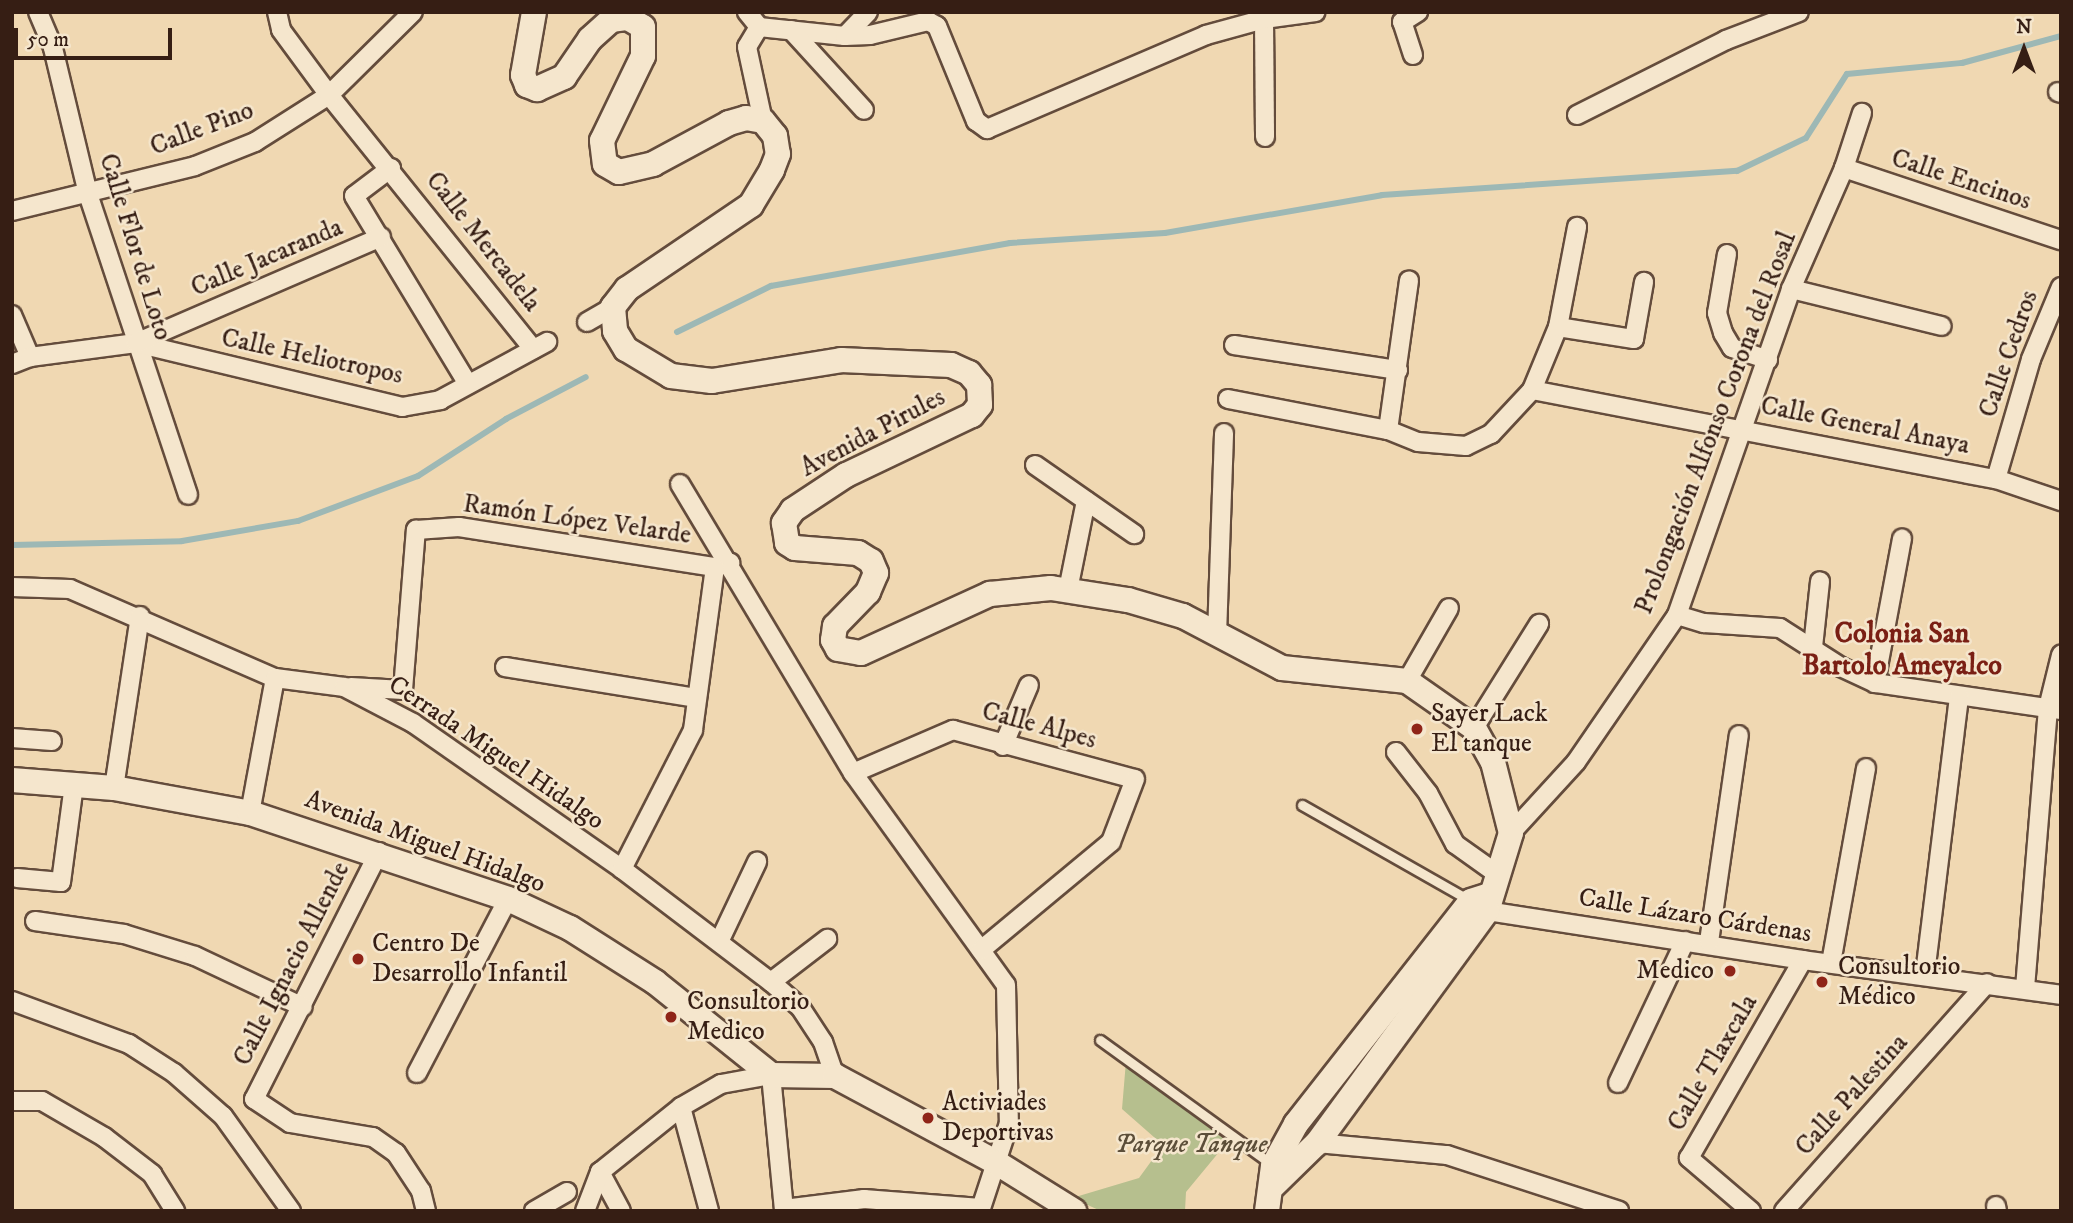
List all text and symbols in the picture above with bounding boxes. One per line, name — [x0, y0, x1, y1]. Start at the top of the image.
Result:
scale bar — [18, 14, 175, 58]
north arrow — [1989, 14, 2059, 84]
text: N — [2016, 16, 2032, 39]
text: 50 m — [27, 27, 69, 53]
street label: Calle Pino — [146, 95, 258, 163]
street label: Calle Encinos — [1887, 143, 2035, 217]
street label: Calle Flor de Loto — [92, 150, 178, 344]
street label: Calle Mercadela — [419, 166, 547, 318]
street label: Calle Jacaranda — [187, 212, 347, 304]
street label: Prolongación Alfonso Corona del Rosal — [1628, 227, 1804, 619]
street label: Calle Cedros — [1973, 286, 2045, 422]
street label: Calle Heliotropos — [218, 323, 406, 391]
street label: Avenida Pirules — [795, 382, 951, 484]
street label: Calle General Anaya — [1758, 390, 1972, 462]
street label: Ramón López Velarde — [461, 489, 693, 551]
district label: Colonia San Bartolo Ameyalco — [1802, 617, 2002, 683]
street label: Cerrada Miguel Hidalgo — [382, 669, 610, 837]
street label: Calle Alpes — [978, 696, 1100, 756]
place label: Sayer Lack El tanque — [1431, 698, 1548, 760]
marker: Sayer Lack El tanque — [1409, 721, 1425, 737]
street label: Avenida Miguel Hidalgo — [301, 784, 549, 900]
street label: Calle Ignacio Allende — [227, 857, 357, 1071]
street label: Calle Lázaro Cárdenas — [1576, 882, 1814, 950]
place label: Centro De Desarrollo Infantil — [372, 928, 567, 990]
marker: Centro De Desarrollo Infantil — [350, 951, 366, 967]
place label: Consultorio Médico — [1838, 951, 1960, 1012]
place label: Medico — [1636, 955, 1714, 987]
marker: Medico — [1720, 961, 1740, 981]
marker: Consultorio Médico — [1812, 972, 1832, 992]
place label: Consultorio Medico — [687, 986, 809, 1048]
street label: Calle Tlaxcala — [1661, 989, 1765, 1137]
marker: Consultorio Medico — [661, 1007, 681, 1027]
street label: Calle Palestina — [1789, 1028, 1915, 1162]
place label: Activiades Deportivas — [942, 1087, 1054, 1148]
marker: Activiades Deportivas — [920, 1110, 936, 1126]
park label: Parque Tanque — [1115, 1129, 1267, 1161]

